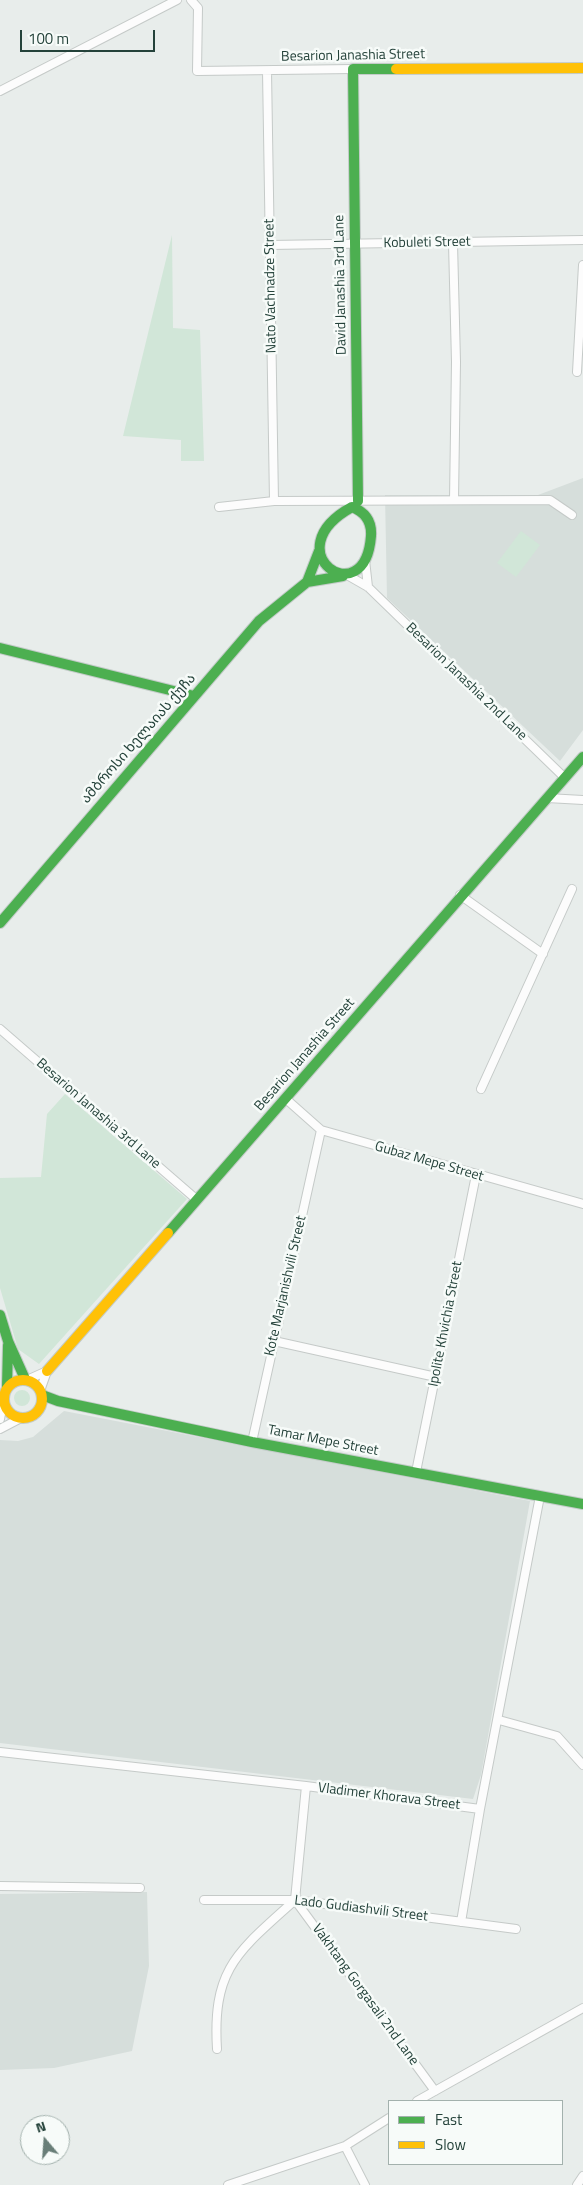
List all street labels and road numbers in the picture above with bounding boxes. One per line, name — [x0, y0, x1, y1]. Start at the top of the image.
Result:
street label: Besarion Janashia Street — [281, 46, 425, 66]
street label: David Janashia 3rd Lane — [331, 215, 351, 355]
street label: Nato Vachnadze Street — [261, 218, 281, 354]
street label: Kobuleti Street — [383, 234, 471, 252]
street label: Besarion Janashia 2nd Lane — [402, 620, 530, 744]
street label: ამბროსი ხელაიას ქუჩა — [78, 671, 200, 807]
street label: Besarion Janashia Street — [251, 995, 359, 1115]
street label: Besarion Janashia 3rd Lane — [32, 1055, 164, 1173]
street label: Gubaz Mepe Street — [373, 1138, 485, 1186]
street label: Kote Marjanishvili Street — [262, 1214, 310, 1358]
street label: Ipolite Khvichia Street — [426, 1260, 466, 1388]
street label: Tamar Mepe Street — [266, 1422, 380, 1460]
street label: Vladimer Khorava Street — [317, 1780, 461, 1814]
street label: Lado Gudiashvili Street — [293, 1892, 429, 1926]
street label: Vakhtang Gorgasali 2nd Lane — [308, 1921, 422, 2069]

